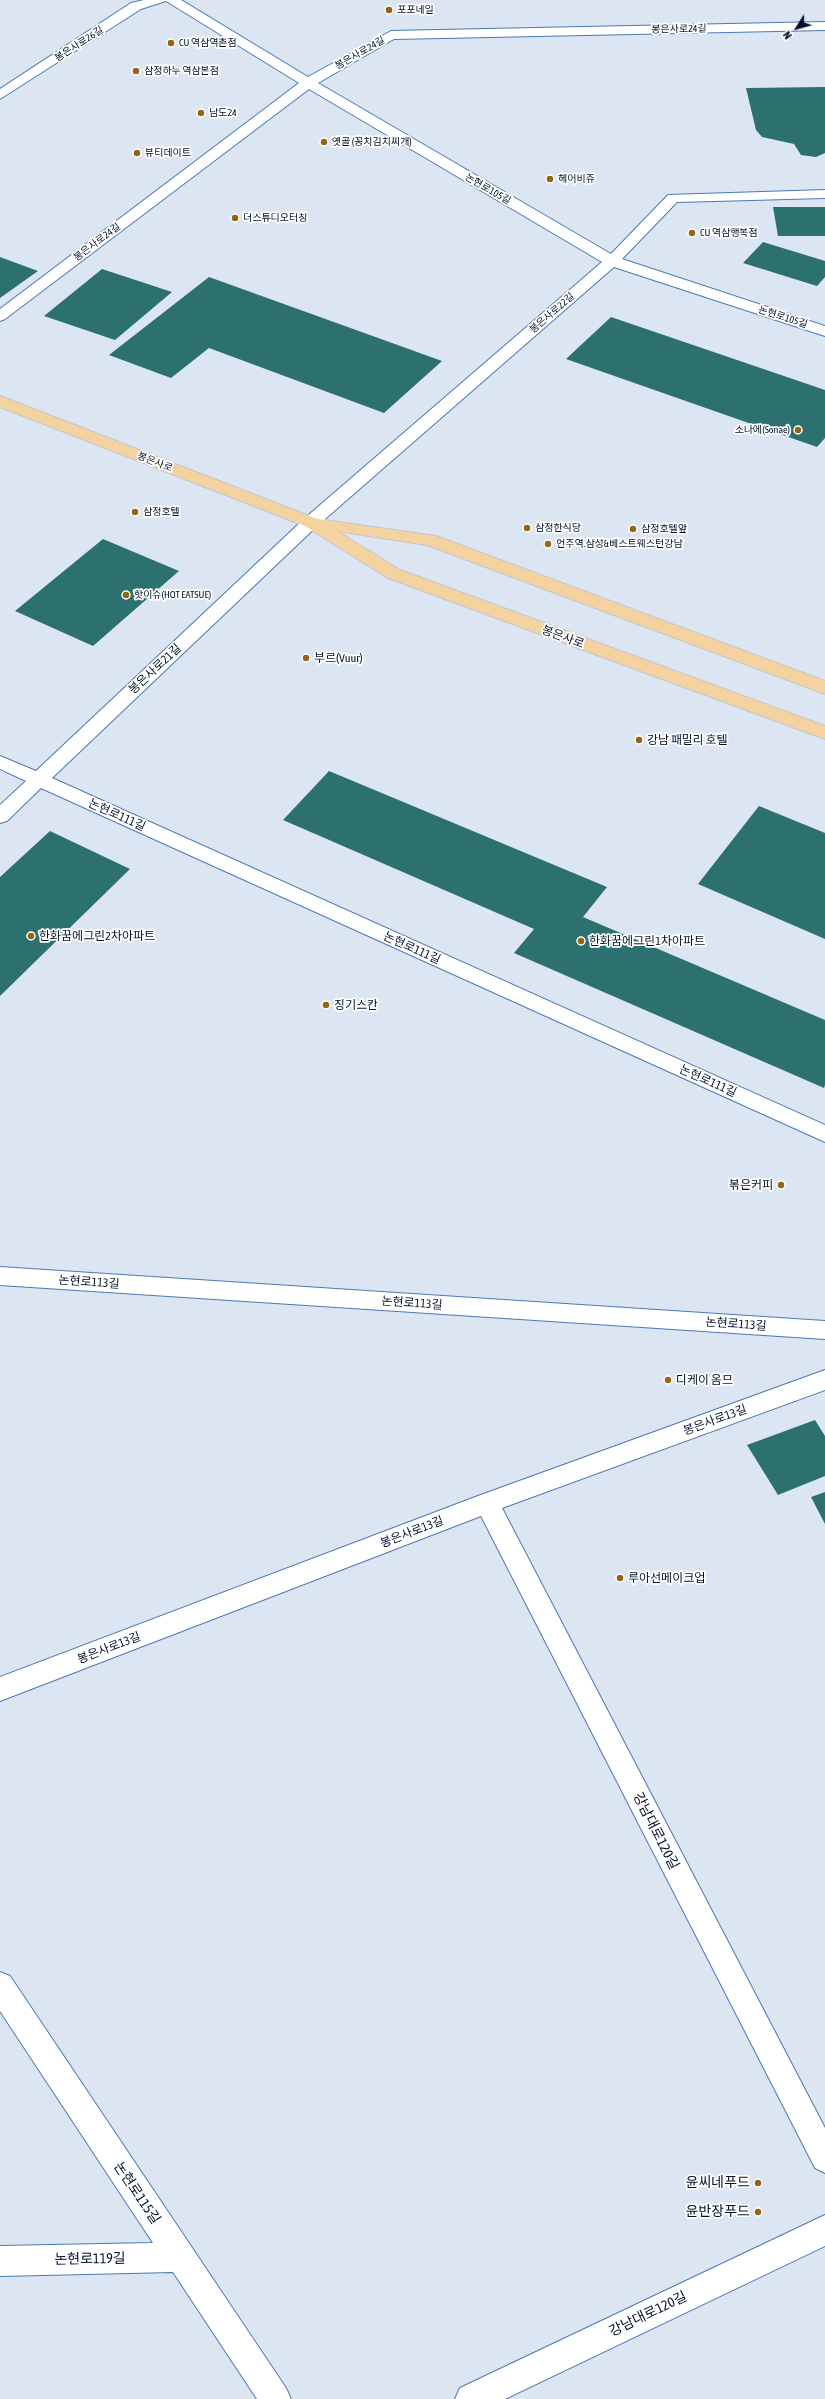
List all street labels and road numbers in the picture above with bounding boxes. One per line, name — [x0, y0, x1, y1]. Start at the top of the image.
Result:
street label: 봉은사로24길 — [651, 23, 707, 35]
street label: 봉은사로26길 — [53, 24, 105, 64]
street label: 봉은사로24길 — [333, 34, 387, 72]
street label: 논현로105길 — [463, 171, 513, 207]
street label: 봉은사로24길 — [71, 221, 123, 263]
street label: 봉은사로22길 — [527, 290, 577, 336]
street label: 논현로105길 — [757, 303, 809, 331]
street label: 봉은사로 — [136, 450, 174, 474]
street label: 봉은사로 — [540, 623, 586, 651]
street label: 봉은사로21길 — [126, 641, 184, 697]
street label: 논현로111길 — [86, 796, 148, 834]
street label: 논현로111길 — [381, 929, 443, 967]
street label: 논현로111길 — [677, 1062, 739, 1100]
street label: 논현로113길 — [58, 1273, 120, 1291]
street label: 논현로113길 — [381, 1294, 443, 1312]
street label: 논현로113길 — [705, 1315, 767, 1333]
street label: 봉은사로13길 — [681, 1402, 749, 1438]
street label: 봉은사로13길 — [378, 1513, 446, 1551]
street label: 봉은사로13길 — [75, 1629, 143, 1667]
street label: 강남대로120길 — [629, 1790, 683, 1872]
street label: 논현로115길 — [110, 2159, 164, 2227]
street label: 논현로119길 — [54, 2250, 126, 2268]
street label: 강남대로120길 — [607, 2288, 689, 2340]

